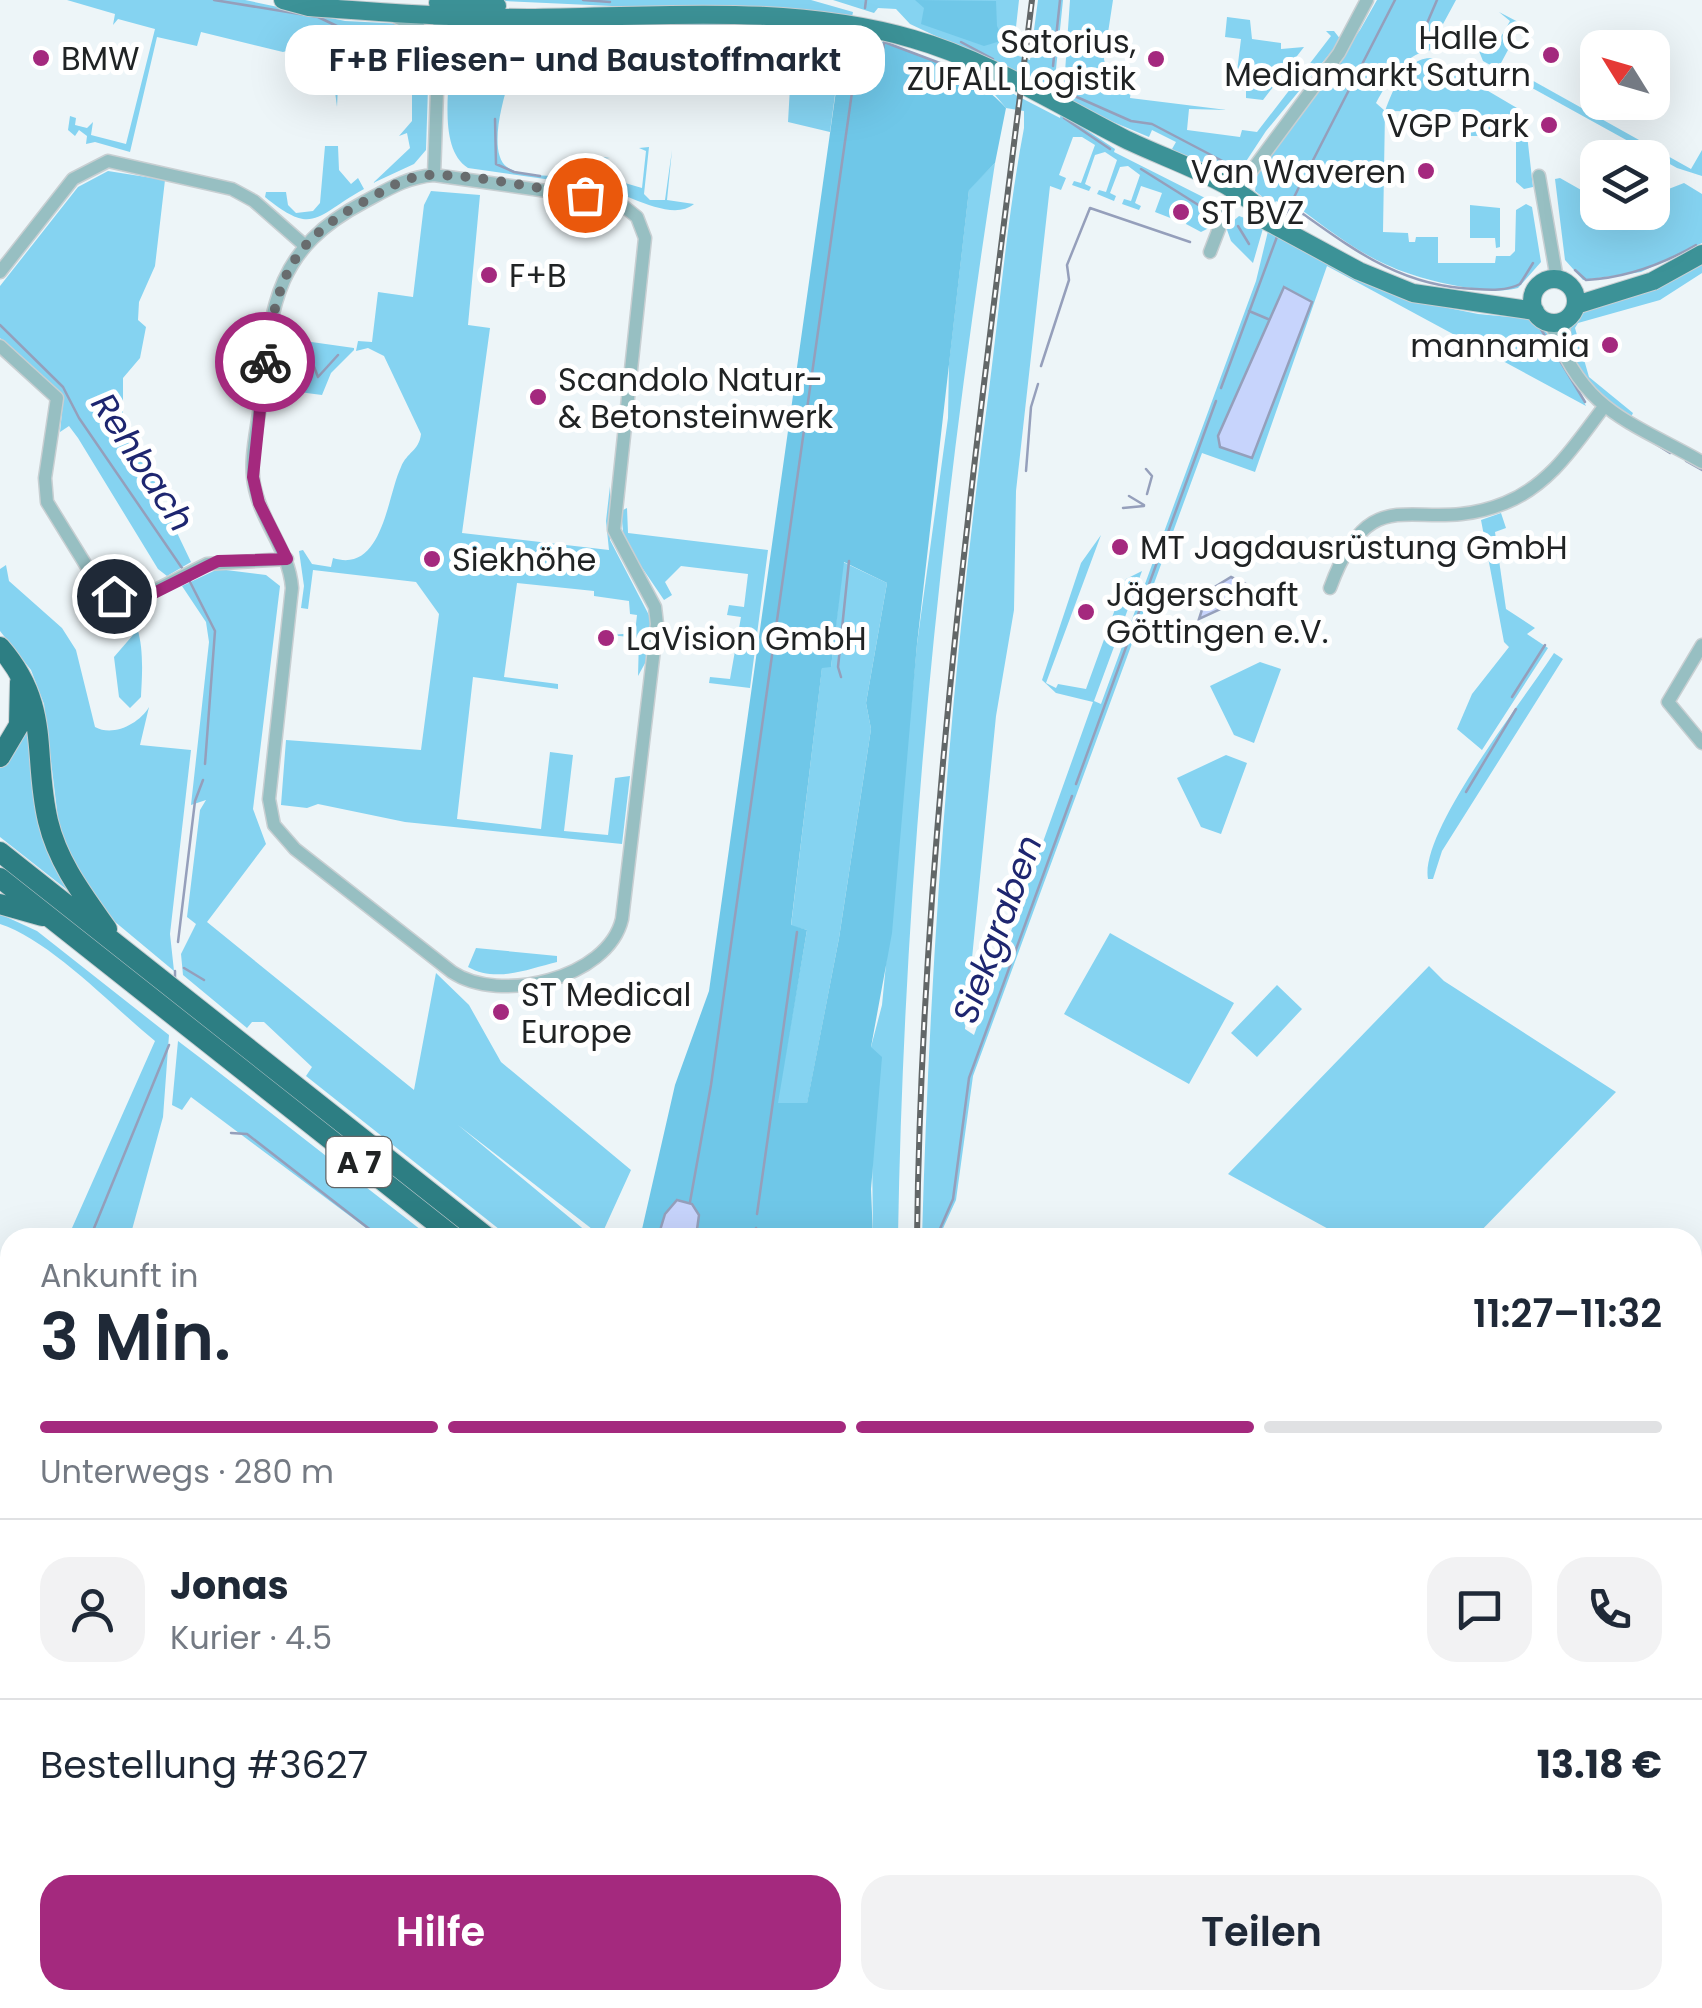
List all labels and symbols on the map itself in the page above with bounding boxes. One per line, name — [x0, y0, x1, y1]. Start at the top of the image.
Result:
place label: Halle C Mediamarkt Saturn — [1224, 15, 1531, 97]
place label: Satorius, ZUFALL Logistik — [907, 19, 1137, 101]
callout: F+B Fliesen- und Baustoffmarkt — [285, 25, 885, 95]
north arrow — [1580, 30, 1670, 120]
place label: BMW — [61, 36, 139, 81]
marker: Halle C Mediamarkt Saturn — [1540, 44, 1562, 66]
marker: BMW — [30, 47, 52, 69]
marker: Satorius, ZUFALL Logistik — [1145, 48, 1167, 70]
place label: VGP Park — [1387, 103, 1530, 148]
marker: VGP Park — [1538, 114, 1560, 136]
place label: Van Waveren — [1191, 149, 1406, 194]
pin — [543, 153, 628, 238]
marker: Van Waveren — [1415, 160, 1437, 182]
place label: ST BVZ — [1201, 190, 1304, 235]
marker: ST BVZ — [1170, 201, 1192, 223]
place label: F+B — [509, 253, 567, 298]
marker: F+B — [478, 264, 500, 286]
courier — [215, 312, 315, 412]
place label: mannamia — [1410, 323, 1590, 368]
marker: mannamia — [1599, 334, 1621, 356]
place label: Scandolo Natur- & Betonsteinwerk — [558, 357, 834, 439]
water label: Rehbach — [80, 383, 206, 541]
marker: Scandolo Natur- & Betonsteinwerk — [527, 386, 549, 408]
place label: MT Jagdausrüstung GmbH — [1140, 525, 1568, 570]
marker: MT Jagdausrüstung GmbH — [1109, 536, 1131, 558]
place label: Siekhöhe — [452, 537, 596, 582]
marker: Siekhöhe — [421, 548, 443, 570]
pin — [72, 554, 157, 639]
place label: Jägerschaft Göttingen e.V. — [1106, 572, 1328, 654]
marker: Jägerschaft Göttingen e.V. — [1075, 601, 1097, 623]
place label: LaVision GmbH — [626, 616, 867, 661]
marker: LaVision GmbH — [595, 627, 617, 649]
water label: Siekgraben — [940, 828, 1054, 1030]
place label: ST Medical Europe — [521, 972, 691, 1054]
marker: ST Medical Europe — [490, 1001, 512, 1023]
road number: A 7 — [326, 1137, 392, 1187]

